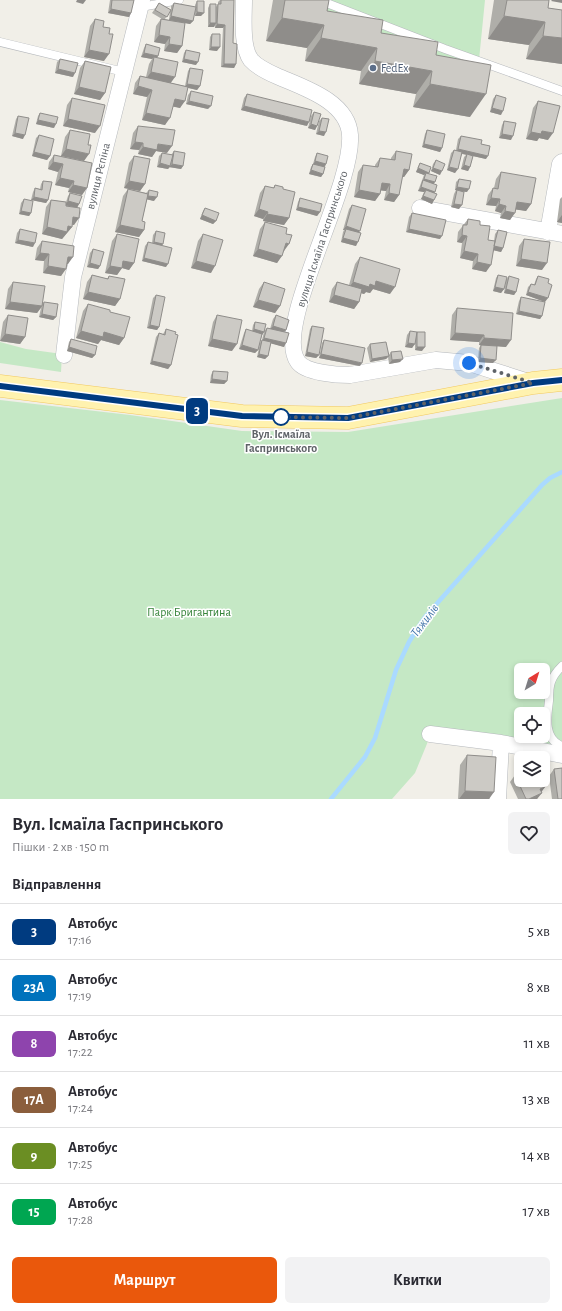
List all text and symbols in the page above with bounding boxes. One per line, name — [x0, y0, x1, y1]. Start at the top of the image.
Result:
place label: FedEx — [381, 62, 409, 74]
marker: FedEx — [368, 63, 378, 73]
street label: вулиця Рєпіна — [84, 141, 113, 211]
street label: вулиця Ісмаїла Гаспринського — [294, 169, 351, 309]
your location — [459, 353, 479, 373]
line badge: 3 — [184, 398, 210, 424]
text: 3 — [194, 404, 200, 418]
marker: Вул. Ісмаїла Гаспринського — [272, 408, 290, 426]
place label: Вул. Ісмаїла Гаспринського — [245, 428, 317, 454]
water label: Тяжилів — [409, 602, 441, 640]
park label: Парк Бригантина — [147, 606, 231, 618]
north arrow — [514, 663, 550, 699]
map controls — [514, 663, 550, 787]
button: locate — [514, 707, 550, 743]
button: layers — [514, 751, 550, 787]
button: heart — [508, 812, 550, 854]
text: Вул. Ісмаїла Гаспринського — [12, 815, 223, 834]
text: Пішки · 2 хв · 150 m — [12, 841, 109, 854]
text: Відправлення — [12, 877, 101, 892]
text: Автобус — [68, 916, 118, 931]
text: 5 хв — [528, 924, 550, 939]
text: 3 — [31, 925, 37, 939]
text: 17:16 — [68, 934, 91, 947]
text: Автобус — [68, 972, 118, 987]
text: 8 хв — [527, 980, 550, 995]
text: 23А — [23, 981, 45, 995]
text: 17:19 — [68, 990, 91, 1003]
text: Автобус — [68, 1028, 118, 1043]
text: 11 хв — [524, 1036, 550, 1051]
text: 8 — [31, 1037, 37, 1051]
text: 17:22 — [68, 1046, 93, 1059]
text: Автобус — [68, 1084, 118, 1099]
text: 13 хв — [523, 1092, 550, 1107]
text: 17А — [24, 1093, 44, 1107]
text: 17:24 — [68, 1102, 93, 1115]
text: Автобус — [68, 1140, 118, 1155]
text: 14 хв — [522, 1148, 550, 1163]
text: 9 — [31, 1149, 37, 1163]
text: 17:25 — [68, 1158, 92, 1171]
text: Автобус — [68, 1196, 118, 1211]
text: 17 хв — [523, 1204, 550, 1219]
text: 15 — [28, 1205, 40, 1219]
text: 17:28 — [68, 1214, 93, 1227]
button: Маршрут — [12, 1257, 277, 1303]
button: Квитки — [285, 1257, 550, 1303]

